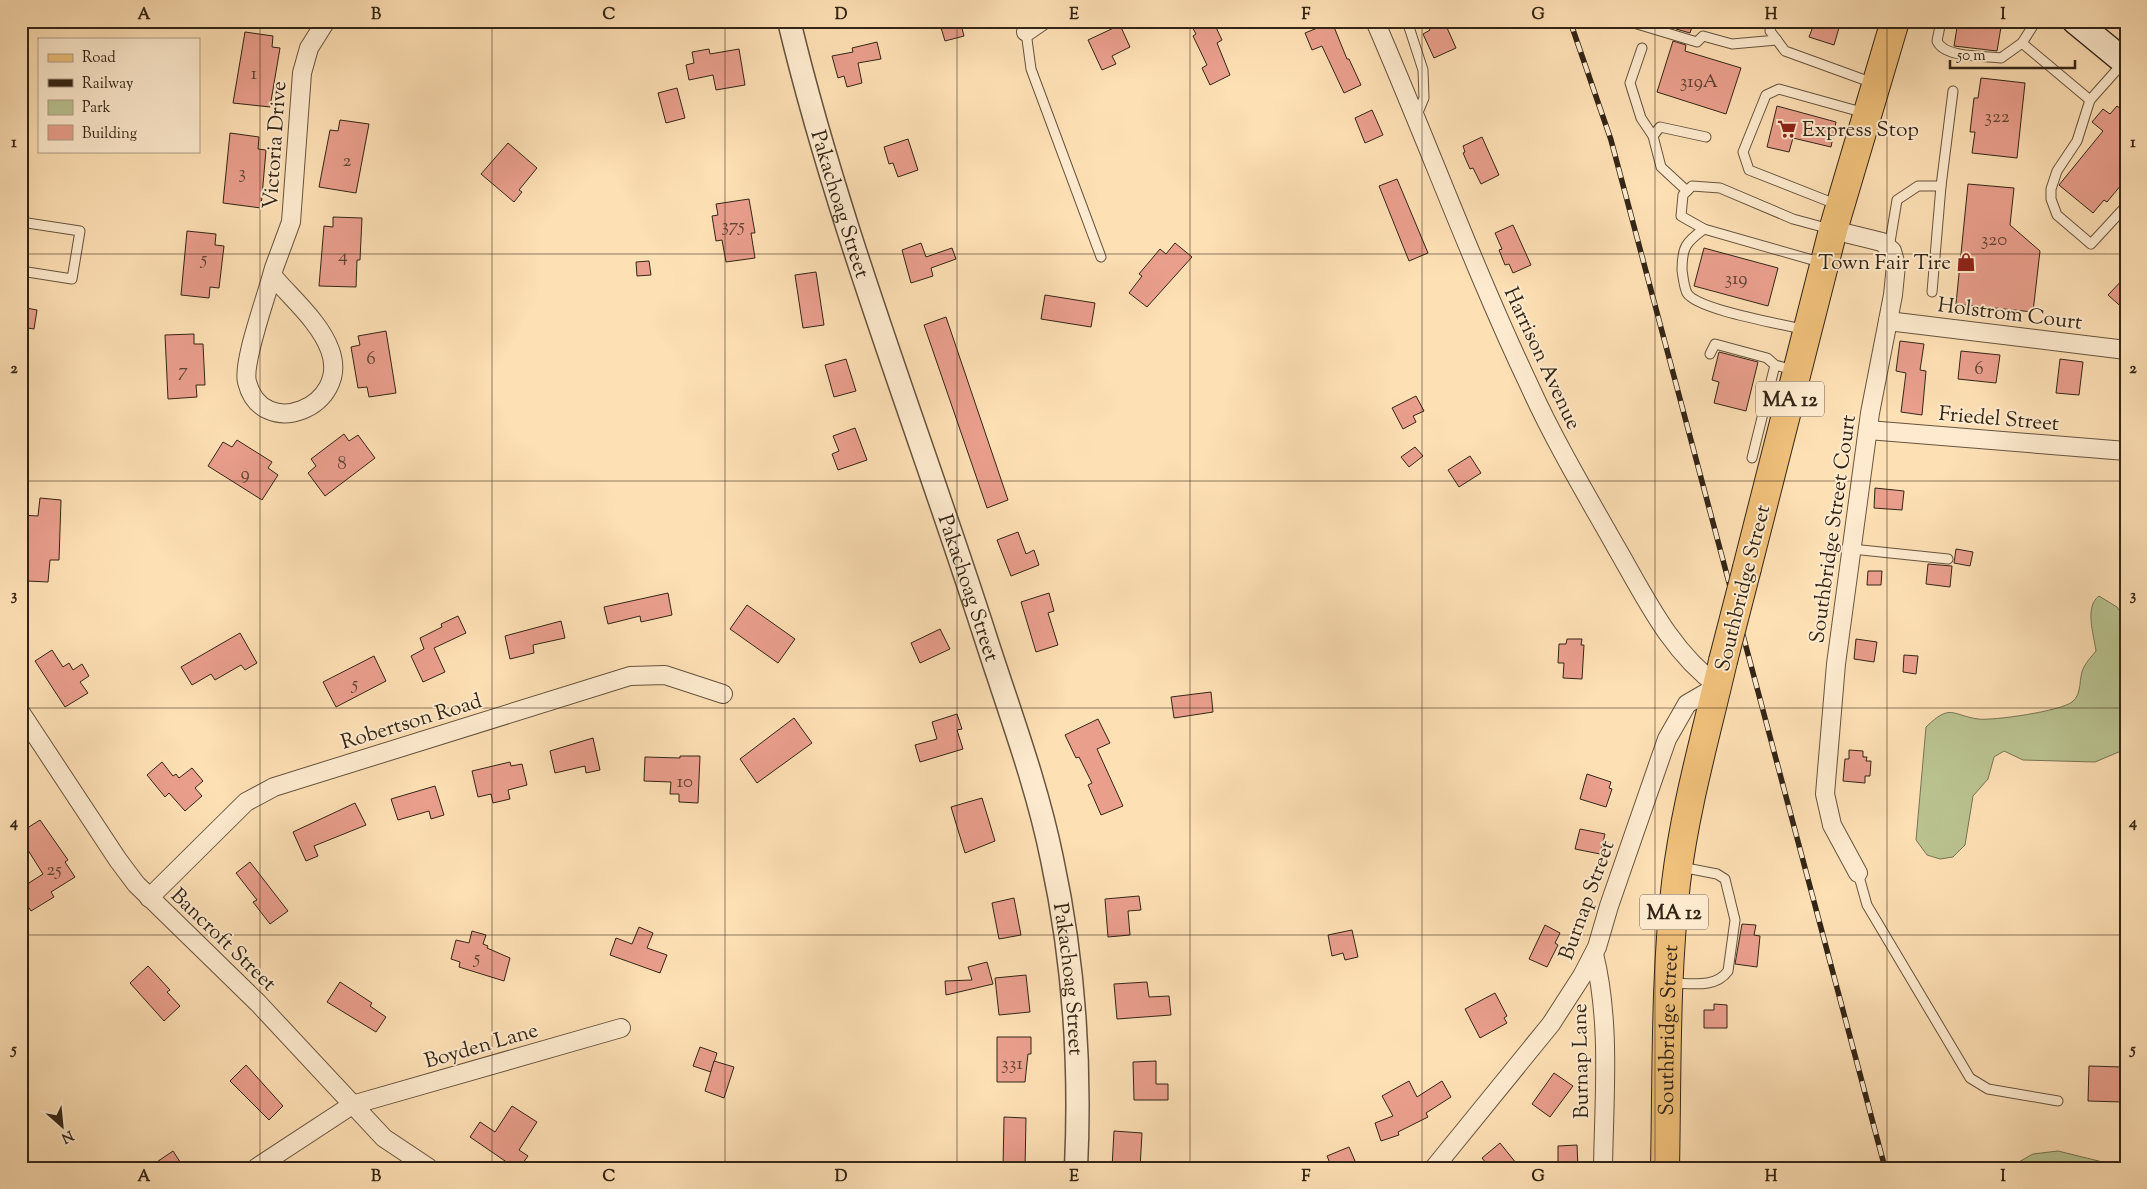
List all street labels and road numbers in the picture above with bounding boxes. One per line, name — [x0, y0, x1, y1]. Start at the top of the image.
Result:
street label: Victoria Drive — [257, 80, 295, 210]
street label: Pakachoag Street — [802, 127, 876, 282]
street label: Harrison Avenue — [1495, 282, 1587, 435]
street label: Holstrom Court — [1936, 291, 2084, 339]
road number: MA 12 — [1756, 382, 1824, 416]
street label: Friedel Street — [1937, 400, 2060, 440]
street label: Southbridge Street Court — [1803, 413, 1865, 645]
street label: Southbridge Street — [1709, 502, 1779, 675]
street label: Pakachoag Street — [929, 511, 1005, 666]
street label: Robertson Road — [337, 687, 486, 759]
street label: Burnap Street — [1552, 837, 1623, 965]
street label: Bancroft Street — [163, 882, 282, 999]
road number: MA 12 — [1640, 894, 1708, 930]
street label: Pakachoag Street — [1044, 901, 1090, 1056]
street label: Southbridge Street — [1653, 944, 1687, 1116]
street label: Burnap Lane — [1566, 1003, 1598, 1119]
street label: Boyden Lane — [421, 1016, 542, 1077]

